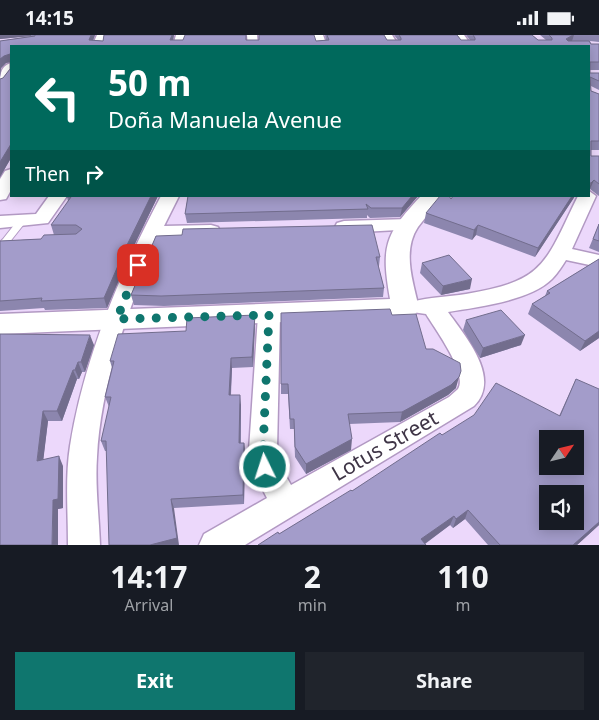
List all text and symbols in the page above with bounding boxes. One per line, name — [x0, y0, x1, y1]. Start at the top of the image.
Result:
text: 14:15 — [25, 5, 74, 31]
text: 50 m — [108, 59, 191, 106]
icon: left — [25, 65, 90, 130]
text: Doña Manuela Avenue — [108, 104, 342, 134]
icon: right — [80, 160, 108, 188]
text: Then — [25, 161, 70, 187]
pin — [117, 244, 159, 286]
icon: arrive — [124, 251, 152, 279]
street label: Lotus Street — [326, 403, 443, 487]
north arrow — [539, 430, 584, 475]
map controls — [539, 430, 584, 530]
position arrow — [238, 440, 290, 492]
button: sound — [539, 485, 584, 530]
text: 14:17 — [110, 556, 187, 597]
text: 2 — [304, 556, 321, 597]
text: 110 — [437, 556, 489, 597]
text: Arrival — [124, 594, 173, 616]
text: min — [298, 594, 327, 616]
text: m — [455, 594, 470, 616]
button: Exit — [15, 652, 295, 710]
button: Share — [305, 652, 584, 710]

